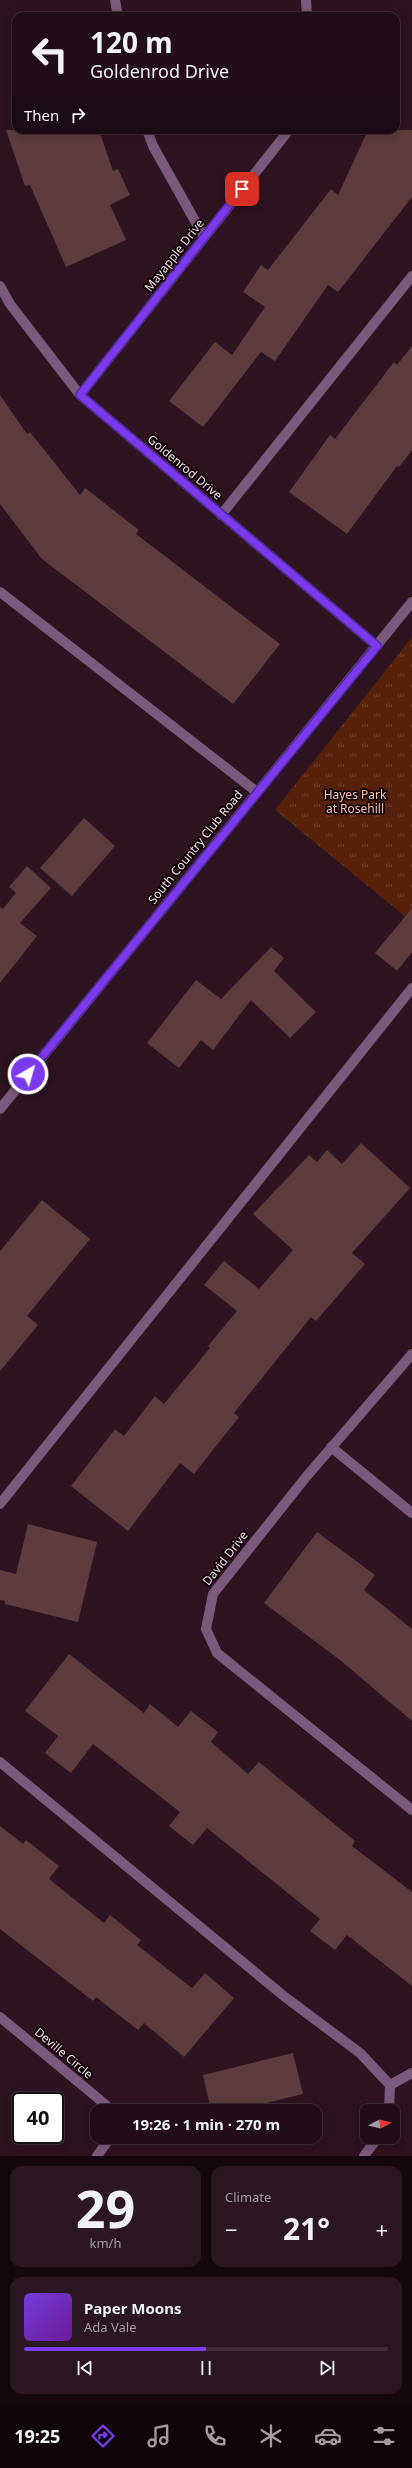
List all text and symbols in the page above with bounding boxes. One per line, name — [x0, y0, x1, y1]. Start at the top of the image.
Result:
text: 120 m — [90, 23, 173, 61]
icon: left — [24, 28, 76, 80]
text: Goldenrod Drive — [90, 59, 229, 83]
icon: right — [67, 104, 89, 126]
text: Then — [24, 105, 59, 125]
pin — [225, 172, 259, 206]
icon: arrive — [231, 178, 253, 200]
street label: Mayapple Drive — [140, 215, 208, 295]
street label: Goldenrod Drive — [144, 431, 226, 503]
park label: Hayes Park at Rosehill — [324, 786, 387, 817]
street label: South Country Club Road — [144, 787, 246, 907]
position arrow — [7, 1053, 49, 1095]
street label: David Drive — [198, 1527, 252, 1589]
street label: Deville Circle — [31, 2023, 97, 2083]
speed limit sign: 40 — [12, 2092, 64, 2144]
north arrow — [360, 2104, 400, 2144]
map controls — [360, 2104, 400, 2144]
text: 19:26 · 1 min · 270 m — [132, 2114, 280, 2134]
text: 29 — [76, 2172, 135, 2243]
text: Climate — [225, 2188, 271, 2206]
text: 21° — [283, 2208, 330, 2249]
text: − — [225, 2214, 238, 2244]
text: + — [375, 2214, 388, 2244]
text: km/h — [90, 2234, 121, 2252]
text: Paper Moons — [84, 2298, 182, 2318]
text: Ada Vale — [84, 2318, 137, 2336]
icon: previous — [74, 2357, 96, 2379]
icon: pause — [195, 2357, 217, 2379]
icon: next — [316, 2357, 338, 2379]
icon: directions — [89, 2422, 117, 2450]
icon: music — [145, 2422, 173, 2450]
icon: phone — [201, 2422, 229, 2450]
icon: climate — [257, 2422, 285, 2450]
icon: car — [314, 2422, 342, 2450]
icon: filters — [370, 2422, 398, 2450]
text: 19:25 — [14, 2424, 60, 2448]

